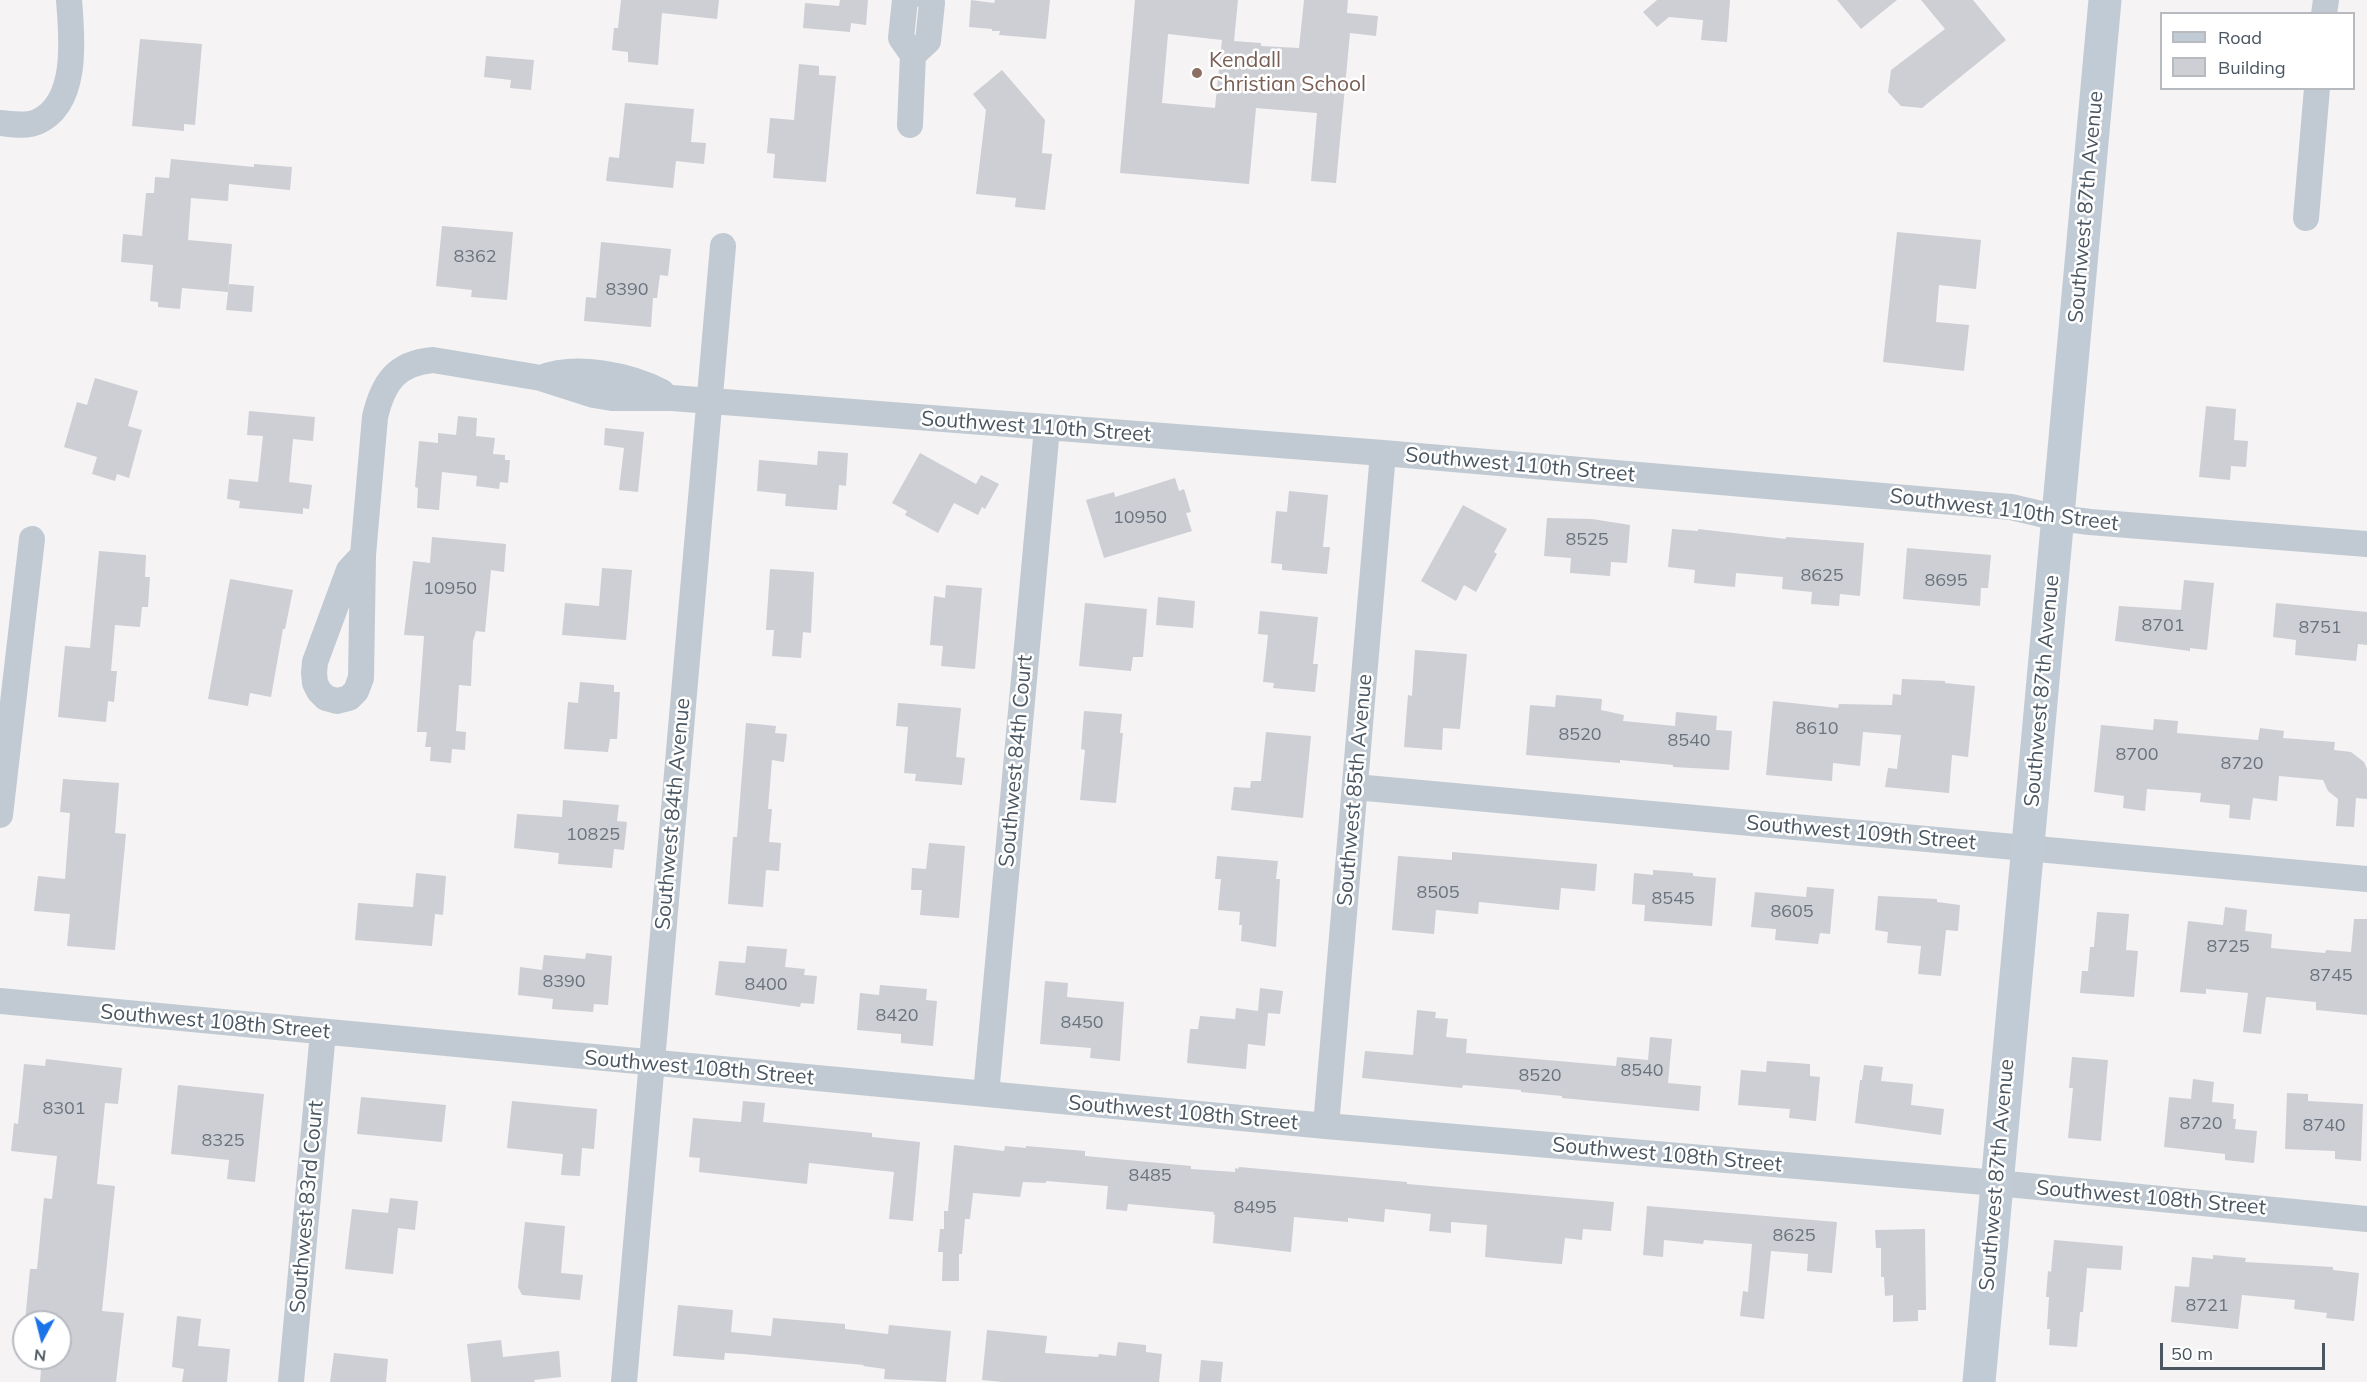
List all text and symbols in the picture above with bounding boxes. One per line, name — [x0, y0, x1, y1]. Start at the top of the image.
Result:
legend — [2160, 12, 2355, 90]
text: Road — [2218, 26, 2262, 49]
place label: Kendall Christian School — [1209, 48, 1366, 98]
text: Building — [2218, 56, 2286, 79]
marker: Kendall Christian School — [1190, 66, 1204, 80]
street label: Southwest 87th Avenue — [2063, 90, 2109, 324]
house number: 8362 — [453, 246, 497, 268]
house number: 8390 — [605, 279, 649, 301]
street label: Southwest 110th Street — [920, 406, 1152, 448]
street label: Southwest 110th Street — [1404, 442, 1636, 488]
street label: Southwest 110th Street — [1888, 483, 2120, 537]
house number: 10950 — [1113, 507, 1167, 529]
house number: 8525 — [1565, 529, 1609, 551]
house number: 8625 — [1800, 565, 1844, 587]
house number: 8695 — [1924, 570, 1968, 592]
street label: Southwest 87th Avenue — [2019, 574, 2065, 808]
house number: 10950 — [423, 578, 477, 600]
house number: 8701 — [2141, 615, 2185, 637]
house number: 8751 — [2298, 617, 2342, 639]
street label: Southwest 84th Court — [994, 654, 1038, 868]
street label: Southwest 85th Avenue — [1332, 673, 1378, 907]
street label: Southwest 84th Avenue — [650, 697, 696, 931]
house number: 8610 — [1795, 718, 1839, 740]
house number: 8520 — [1558, 724, 1602, 746]
house number: 8540 — [1667, 730, 1711, 752]
house number: 8700 — [2115, 744, 2159, 766]
house number: 8720 — [2220, 753, 2264, 775]
street label: Southwest 109th Street — [1745, 810, 1977, 856]
house number: 10825 — [566, 824, 620, 846]
house number: 8505 — [1416, 882, 1460, 904]
house number: 8545 — [1651, 888, 1695, 910]
house number: 8605 — [1770, 901, 1814, 923]
house number: 8725 — [2206, 936, 2250, 958]
house number: 8745 — [2309, 965, 2353, 987]
house number: 8390 — [542, 971, 586, 993]
house number: 8400 — [744, 974, 788, 996]
street label: Southwest 108th Street — [99, 999, 331, 1045]
house number: 8420 — [875, 1005, 919, 1027]
house number: 8450 — [1060, 1012, 1104, 1034]
street label: Southwest 108th Street — [583, 1045, 815, 1091]
street label: Southwest 87th Avenue — [1974, 1058, 2020, 1292]
house number: 8540 — [1620, 1060, 1664, 1082]
house number: 8520 — [1518, 1065, 1562, 1087]
street label: Southwest 108th Street — [1067, 1090, 1299, 1136]
house number: 8301 — [42, 1098, 86, 1120]
street label: Southwest 83rd Court — [285, 1100, 329, 1314]
house number: 8720 — [2179, 1113, 2223, 1135]
house number: 8740 — [2302, 1115, 2346, 1137]
house number: 8325 — [201, 1130, 245, 1152]
street label: Southwest 108th Street — [1551, 1132, 1783, 1178]
house number: 8485 — [1128, 1165, 1172, 1187]
street label: Southwest 108th Street — [2035, 1175, 2267, 1221]
house number: 8495 — [1233, 1197, 1277, 1219]
house number: 8625 — [1772, 1225, 1816, 1247]
house number: 8721 — [2185, 1295, 2229, 1317]
north arrow — [12, 1310, 72, 1370]
scale bar — [2163, 1331, 2328, 1369]
text: 50 m — [2171, 1342, 2213, 1365]
text: N — [33, 1345, 47, 1367]

